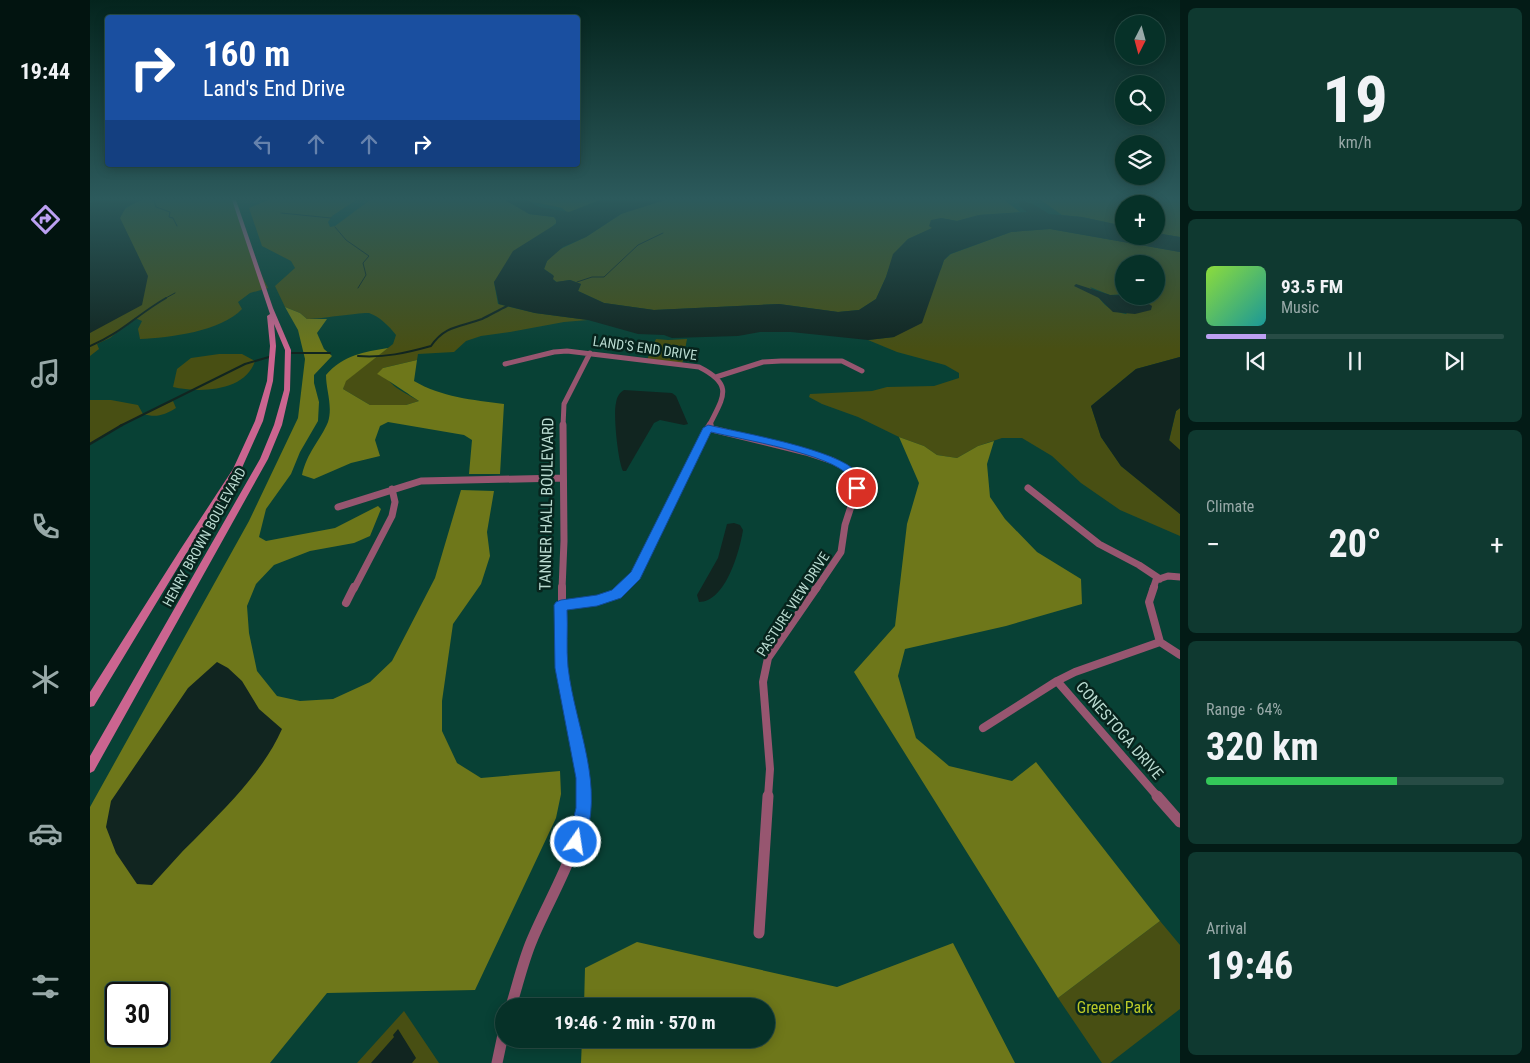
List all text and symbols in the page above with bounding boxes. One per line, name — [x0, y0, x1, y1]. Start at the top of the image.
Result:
north arrow — [1115, 15, 1165, 65]
map controls — [1115, 15, 1165, 305]
text: 160 m — [203, 34, 290, 75]
icon: right — [120, 35, 185, 100]
text: 19:44 — [20, 59, 70, 84]
text: 19 — [1322, 62, 1388, 138]
button: search — [1115, 75, 1165, 125]
text: Land's End Drive — [203, 76, 345, 101]
icon: left — [249, 130, 277, 158]
icon: ahead — [302, 130, 330, 158]
icon: ahead — [355, 130, 383, 158]
icon: right — [408, 130, 436, 158]
text: km/h — [1339, 133, 1371, 152]
button: layers — [1115, 135, 1165, 185]
button: + — [1115, 195, 1165, 245]
icon: directions — [28, 202, 63, 237]
button: − — [1115, 255, 1165, 305]
text: 93.5 FM — [1281, 275, 1343, 298]
text: Music — [1281, 298, 1319, 317]
street label: LAND'S END DRIVE — [592, 333, 698, 363]
icon: previous — [1242, 347, 1270, 375]
icon: pause — [1341, 347, 1369, 375]
icon: next — [1440, 347, 1468, 375]
icon: music — [28, 356, 63, 391]
street label: TANNER HALL BOULEVARD — [535, 417, 558, 591]
street label: HENRY BROWN BOULEVARD — [159, 465, 249, 609]
pin — [836, 467, 878, 509]
icon: arrive — [843, 474, 871, 502]
text: Climate — [1206, 497, 1254, 516]
icon: phone — [28, 509, 63, 544]
text: 20° — [1328, 522, 1382, 566]
text: − — [1206, 528, 1220, 561]
text: + — [1490, 528, 1504, 561]
street label: PASTURE VIEW DRIVE — [753, 549, 833, 659]
icon: climate — [28, 662, 63, 697]
street label: CONESTOGA DRIVE — [1072, 677, 1167, 783]
text: Range · 64% — [1206, 700, 1282, 719]
text: 320 km — [1206, 725, 1319, 769]
position arrow — [549, 815, 601, 867]
icon: car — [28, 816, 63, 851]
text: Arrival — [1206, 919, 1247, 938]
text: 19:46 — [1206, 944, 1293, 988]
icon: filters — [28, 969, 63, 1004]
speed limit sign: 30 — [105, 982, 170, 1047]
park label: Greene Park — [1077, 998, 1154, 1017]
text: 19:46 · 2 min · 570 m — [554, 1011, 716, 1034]

